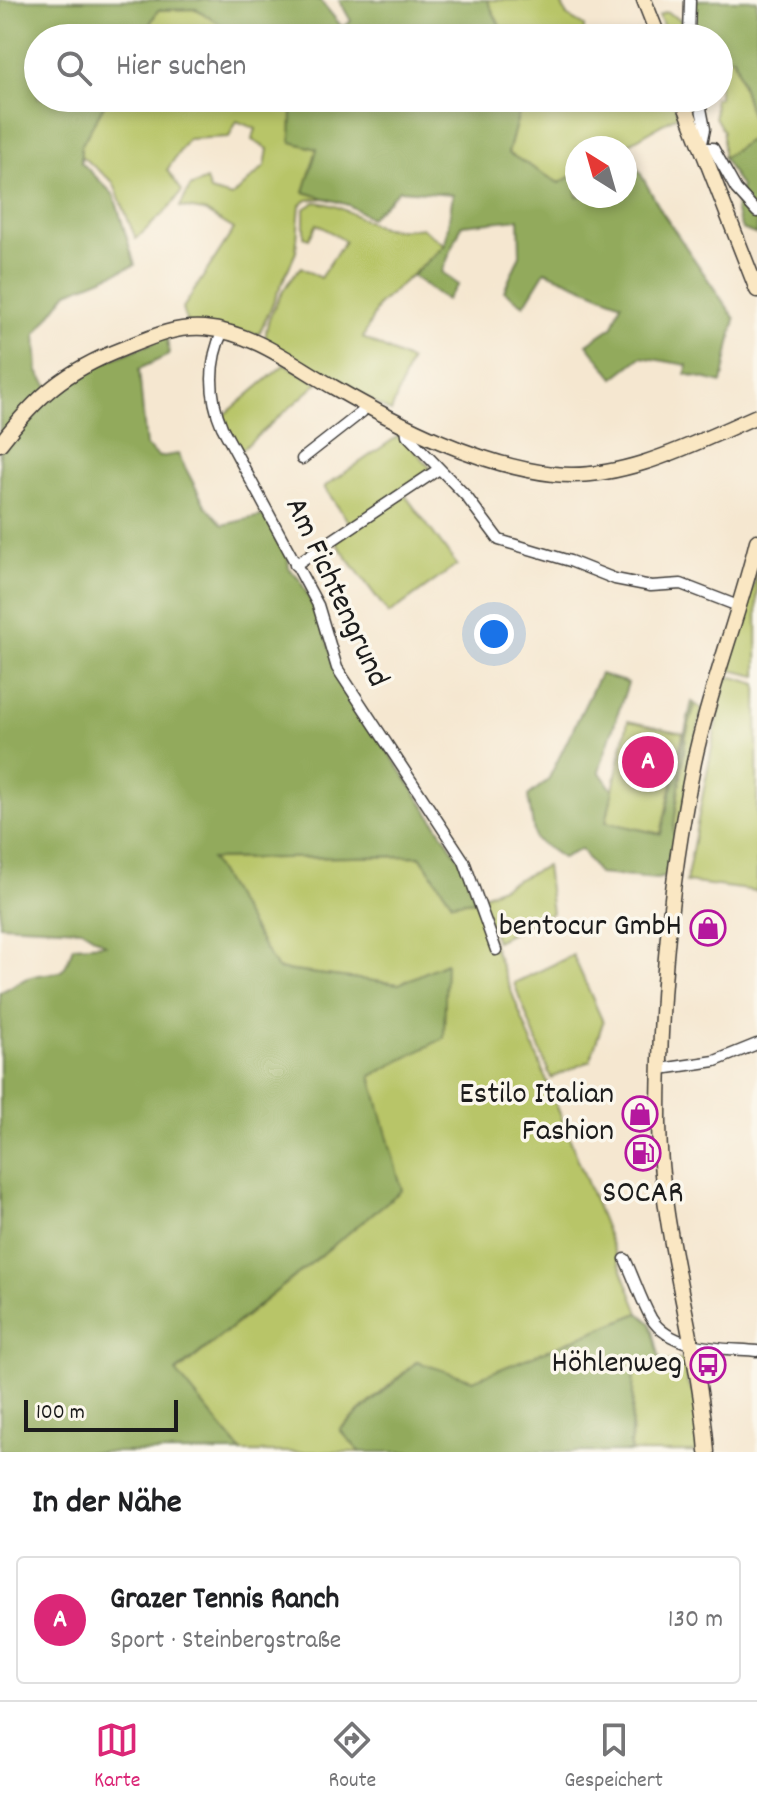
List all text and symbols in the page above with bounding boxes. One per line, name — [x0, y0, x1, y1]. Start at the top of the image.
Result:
search box — [24, 24, 733, 112]
icon: search — [52, 46, 96, 90]
text: Hier suchen — [116, 47, 246, 90]
north arrow — [565, 136, 637, 208]
street label: Am Fichtengrund — [271, 491, 399, 695]
your location — [474, 614, 514, 654]
pin: A — [622, 732, 674, 792]
place label: bentocur GmbH — [499, 905, 682, 951]
shop icon: bentocur GmbH — [689, 909, 727, 947]
place label: Estilo Italian Fashion — [459, 1073, 614, 1156]
shop icon: Estilo Italian Fashion — [621, 1095, 659, 1133]
fuel station icon: SOCAR — [624, 1134, 662, 1172]
place label: SOCAR — [602, 1172, 684, 1218]
place label: Höhlenweg — [552, 1342, 682, 1388]
bus stop icon: Höhlenweg — [689, 1346, 727, 1384]
scale bar — [24, 1396, 178, 1432]
text: 100 m — [36, 1398, 85, 1429]
text: In der Nähe — [32, 1480, 182, 1529]
text: Grazer Tennis Ranch — [110, 1580, 339, 1623]
text: A — [53, 1602, 67, 1639]
text: 130 m — [668, 1602, 723, 1639]
text: Sport · Steinbergstraße — [110, 1623, 341, 1660]
tab: Karte — [94, 1718, 140, 1797]
tab: Route — [328, 1718, 376, 1797]
tab: Gespeichert — [564, 1718, 663, 1797]

